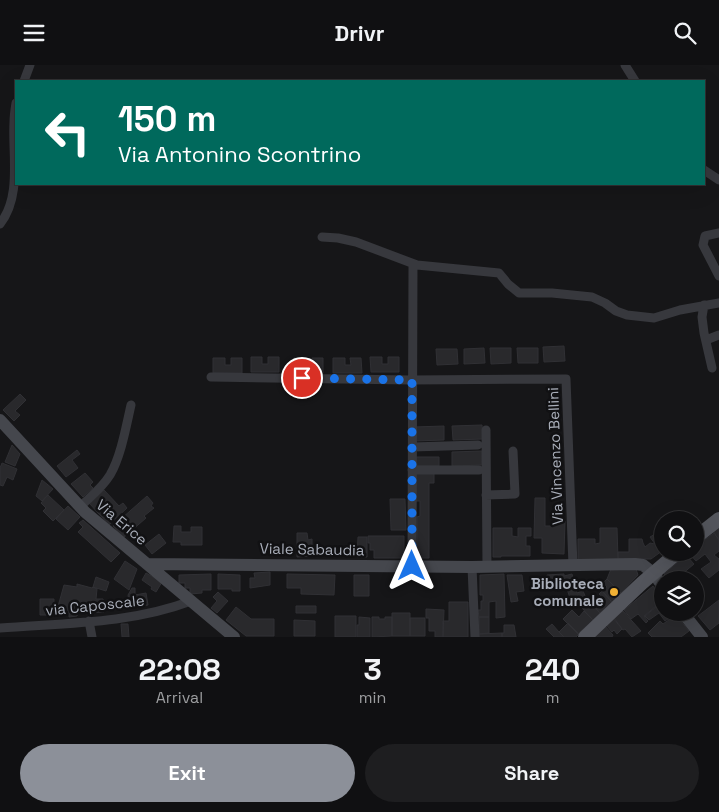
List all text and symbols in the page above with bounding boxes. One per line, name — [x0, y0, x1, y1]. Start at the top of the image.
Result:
icon: menu — [20, 19, 48, 47]
text: Drivr — [335, 19, 384, 47]
icon: search — [671, 19, 699, 47]
text: 150 m — [118, 97, 216, 141]
icon: left — [35, 100, 100, 165]
text: Via Antonino Scontrino — [118, 140, 361, 168]
pin — [281, 357, 323, 399]
icon: arrive — [288, 364, 316, 392]
street label: Via Vincenzo Bellini — [543, 387, 567, 525]
street label: Via Erice — [92, 495, 152, 549]
map controls — [654, 511, 704, 621]
button: search — [654, 511, 704, 561]
street label: Viale Sabaudia — [259, 539, 365, 559]
position arrow — [385, 539, 437, 591]
button: layers — [654, 571, 704, 621]
place label: Biblioteca comunale — [531, 574, 604, 610]
marker: Biblioteca comunale — [608, 586, 620, 598]
street label: via Caposcale — [45, 590, 146, 620]
text: 22:08 — [138, 650, 220, 689]
text: 3 — [363, 650, 382, 689]
text: 240 — [525, 650, 581, 689]
text: Arrival — [156, 687, 203, 708]
text: min — [359, 687, 386, 708]
text: m — [546, 687, 560, 708]
button: Exit — [20, 744, 355, 802]
button: Share — [365, 744, 699, 802]

